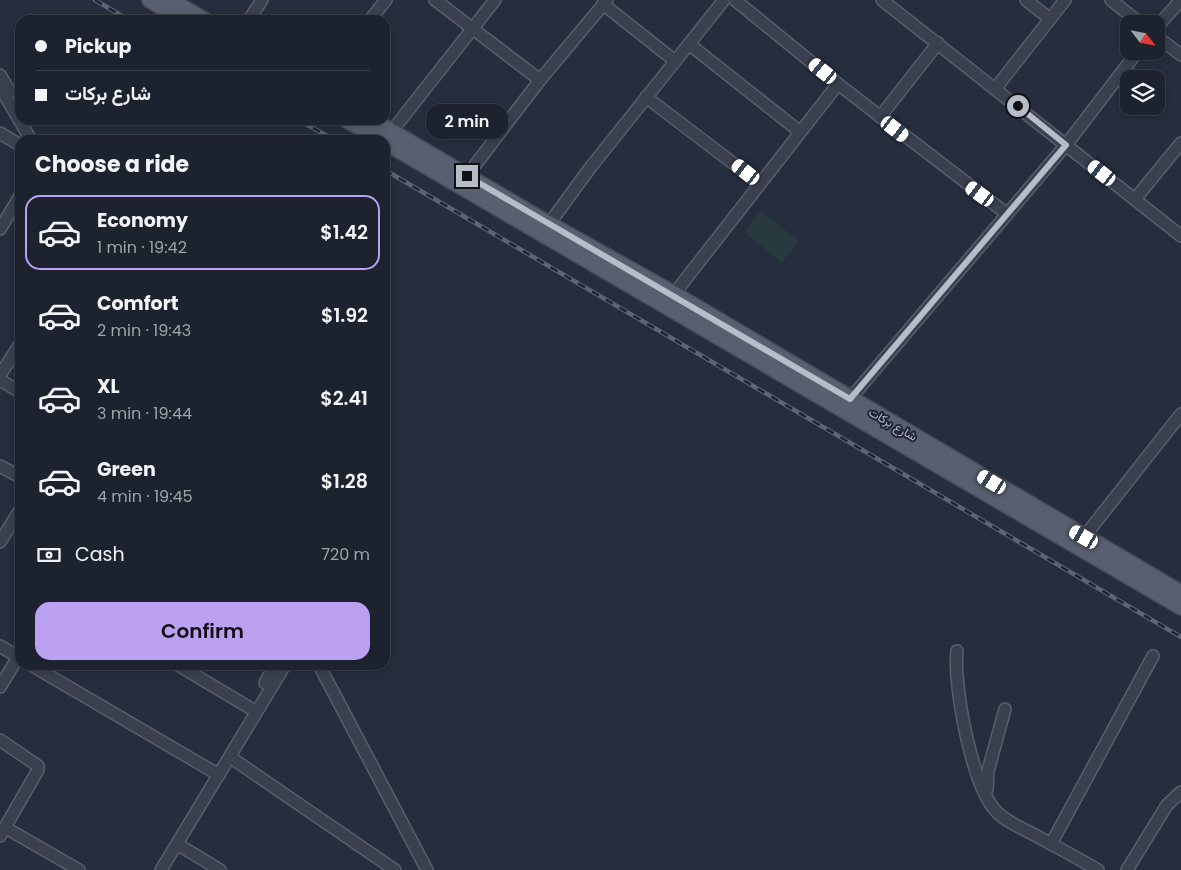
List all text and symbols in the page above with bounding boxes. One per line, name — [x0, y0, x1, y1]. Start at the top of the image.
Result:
north arrow — [1120, 15, 1165, 60]
map controls — [1120, 15, 1165, 115]
text: Pickup — [65, 33, 131, 60]
car — [806, 56, 839, 86]
button: layers — [1120, 70, 1165, 115]
text: شارع بركات — [65, 80, 151, 107]
route start — [1007, 95, 1029, 117]
callout: 2 min — [426, 104, 508, 138]
text: 2 min — [445, 110, 489, 133]
car — [878, 114, 911, 144]
text: Choose a ride — [35, 149, 189, 180]
car — [729, 157, 762, 187]
car — [1085, 158, 1118, 188]
route end — [456, 165, 478, 187]
car — [963, 179, 996, 209]
text: Economy — [97, 207, 188, 234]
icon: car — [37, 210, 82, 255]
text: $1.42 — [320, 219, 368, 246]
text: 1 min · 19:42 — [97, 236, 187, 259]
text: Comfort — [97, 290, 179, 317]
icon: car — [37, 293, 82, 338]
text: $1.92 — [321, 302, 368, 329]
text: 2 min · 19:43 — [97, 319, 191, 342]
text: XL — [97, 373, 120, 400]
icon: car — [37, 376, 82, 421]
text: $2.41 — [320, 385, 368, 412]
text: 3 min · 19:44 — [97, 402, 192, 425]
street label: شارع بركات — [865, 403, 920, 446]
text: Green — [97, 456, 156, 483]
icon: car — [37, 459, 82, 504]
text: $1.28 — [321, 468, 368, 495]
car — [975, 468, 1008, 496]
text: 4 min · 19:45 — [97, 485, 193, 508]
car — [1067, 523, 1100, 551]
icon: cash — [35, 541, 63, 569]
text: Cash — [75, 541, 125, 568]
text: 720 m — [321, 543, 370, 566]
button: Confirm — [35, 602, 370, 660]

